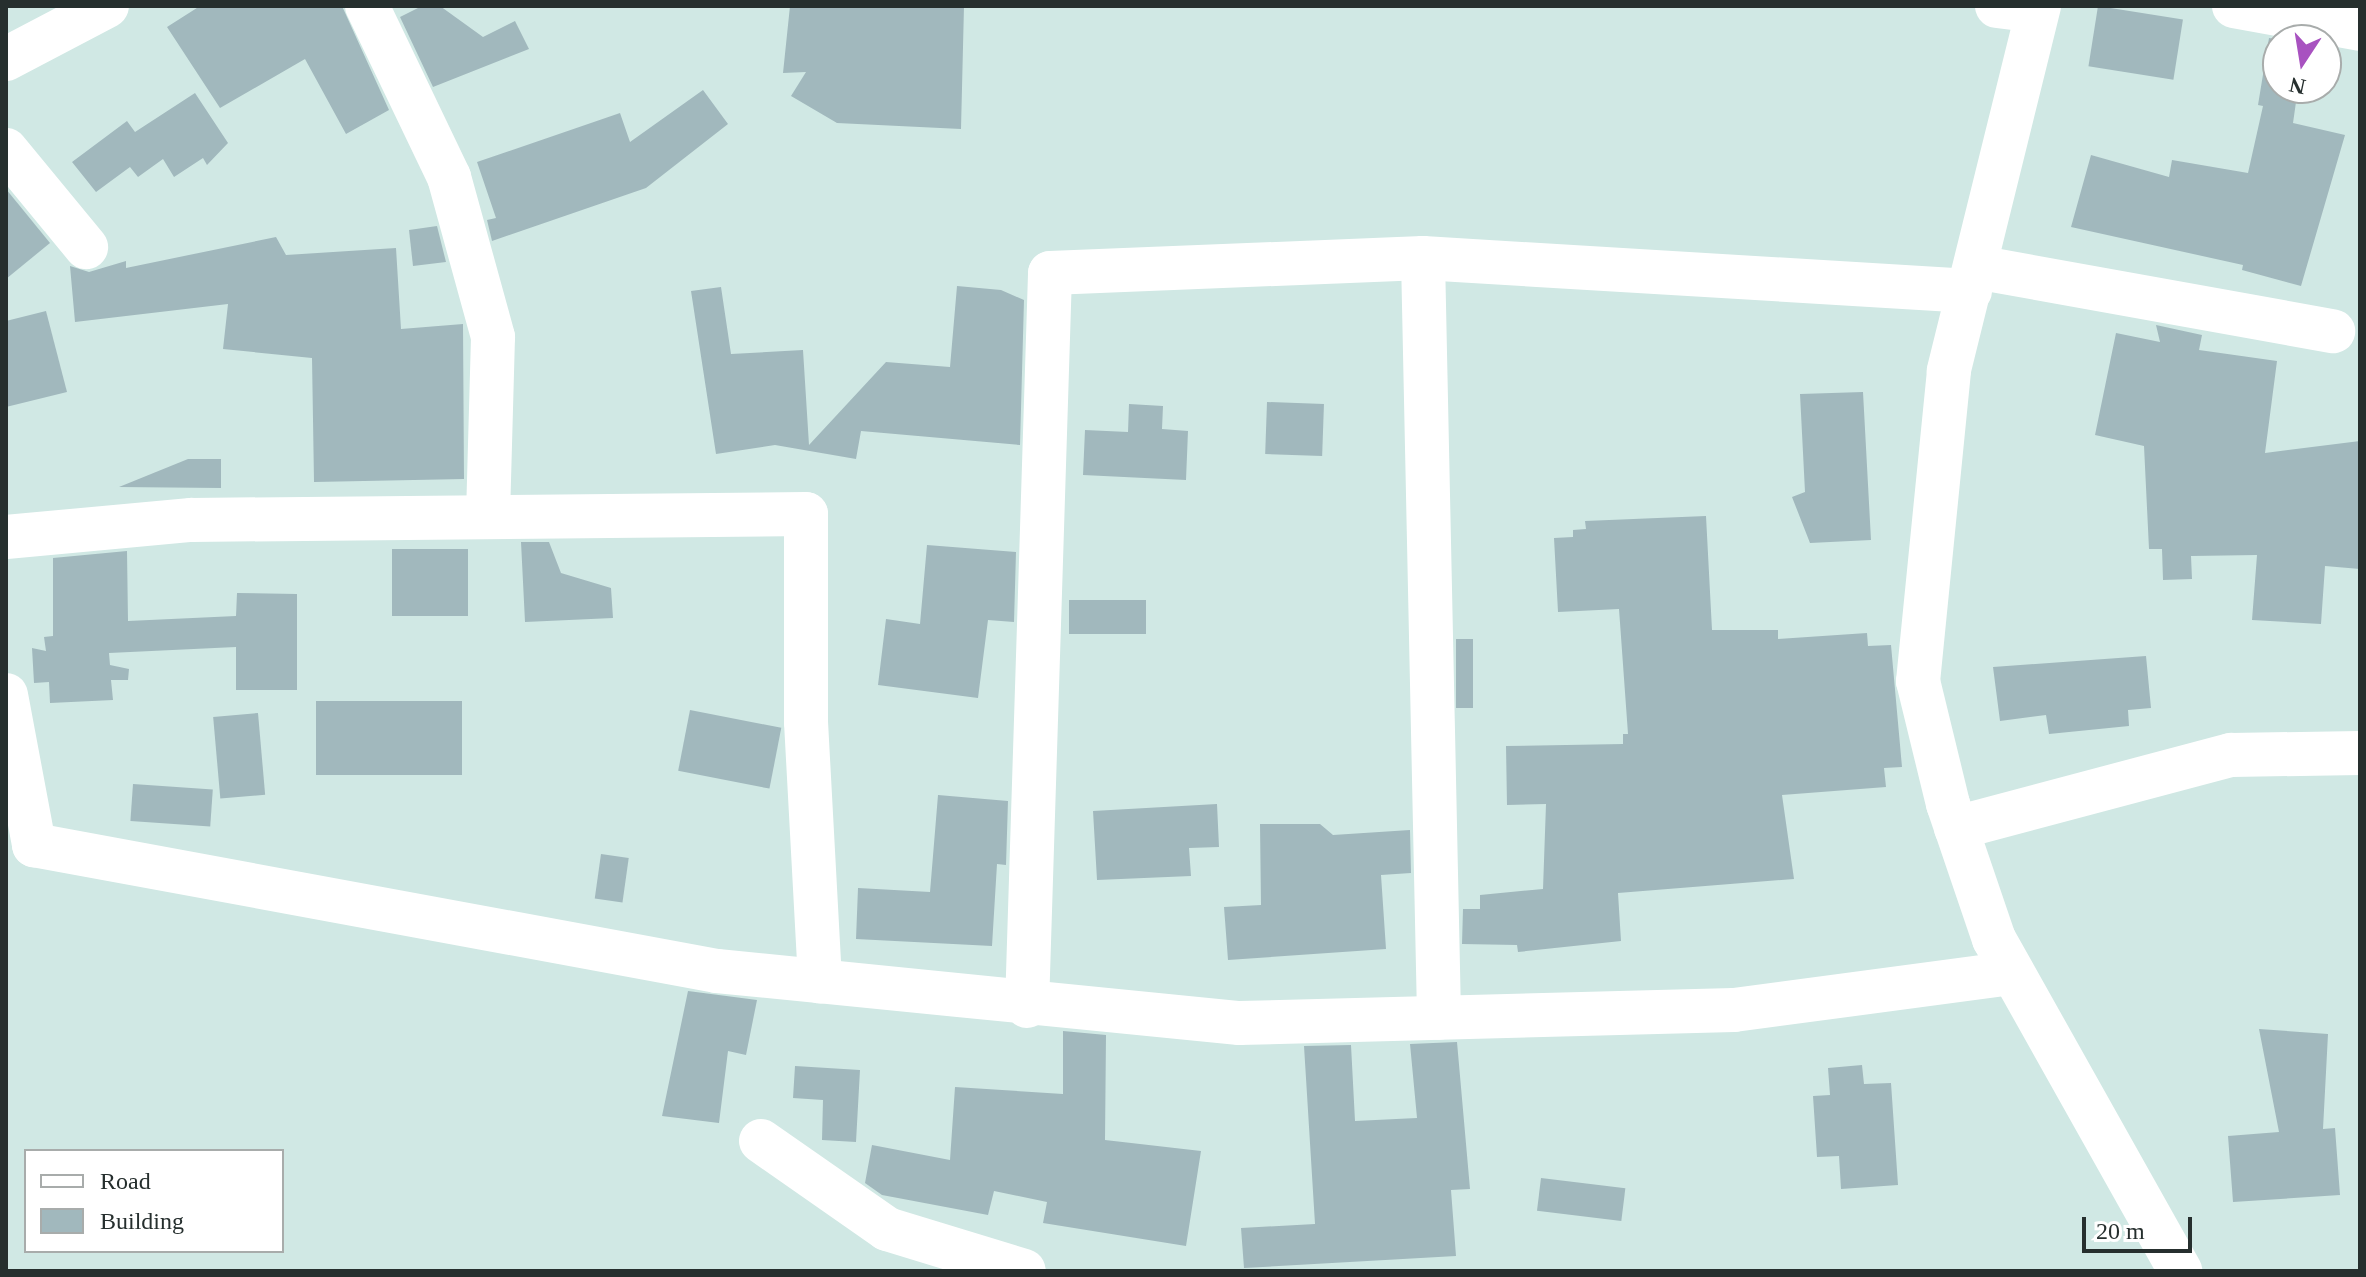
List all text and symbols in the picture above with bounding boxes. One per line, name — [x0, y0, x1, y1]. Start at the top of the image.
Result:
north arrow — [2262, 24, 2342, 104]
text: N — [2287, 72, 2308, 100]
legend — [24, 1149, 284, 1253]
text: Road — [100, 1168, 151, 1194]
scale bar — [2086, 1201, 2196, 1251]
text: Building — [100, 1208, 184, 1234]
text: 20 m — [2096, 1218, 2145, 1244]

